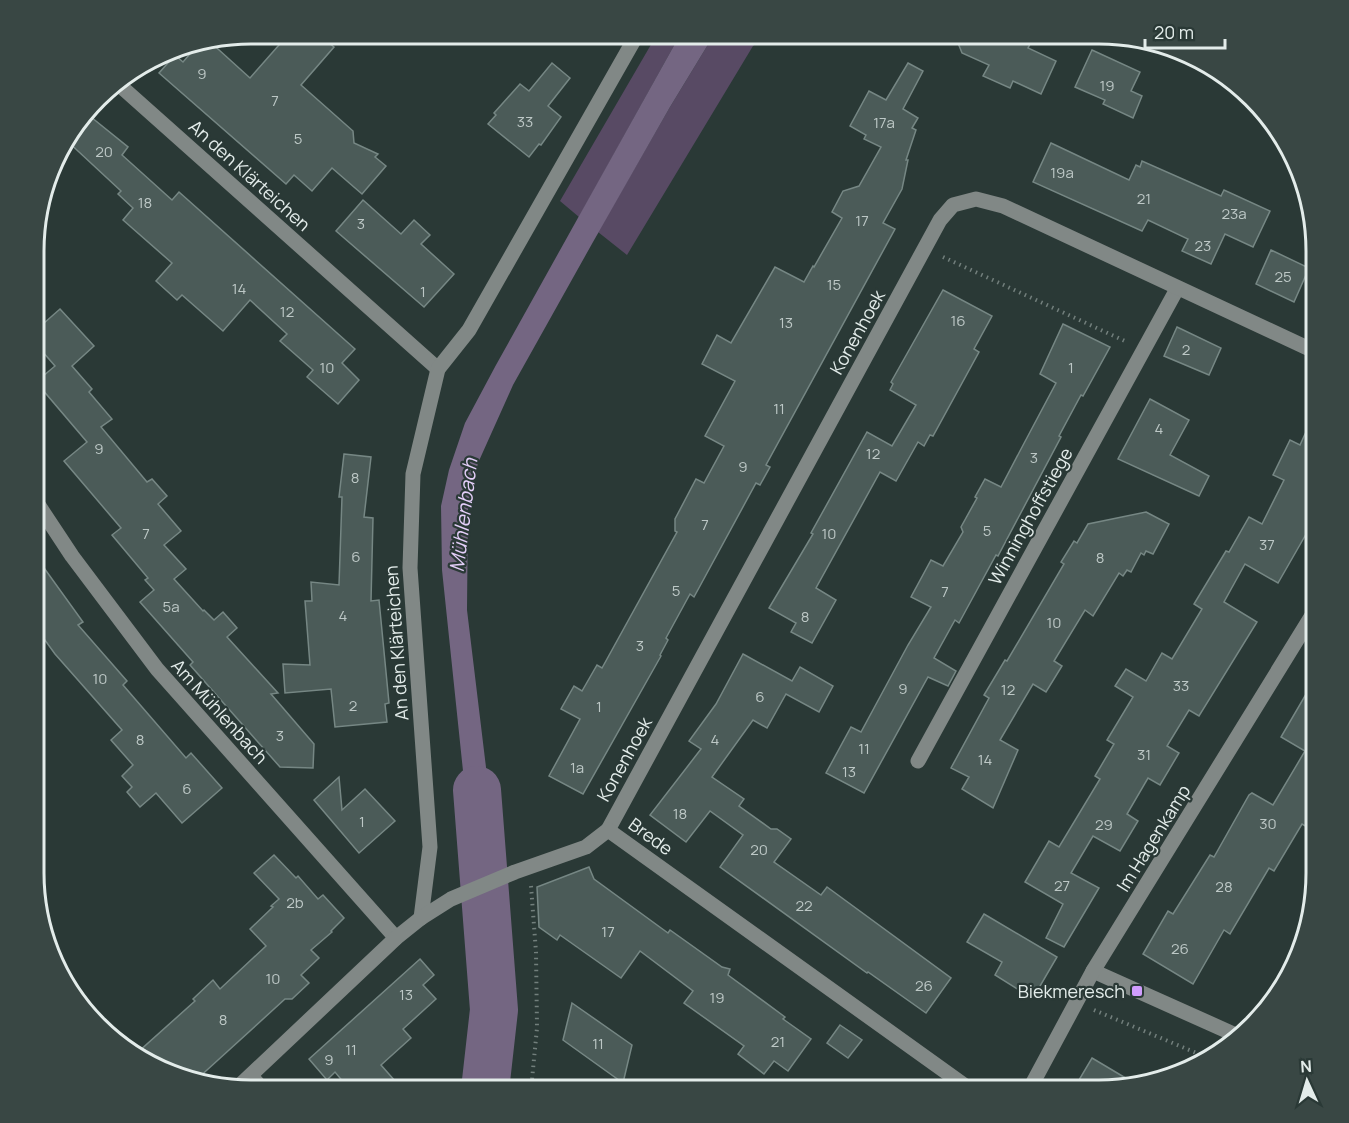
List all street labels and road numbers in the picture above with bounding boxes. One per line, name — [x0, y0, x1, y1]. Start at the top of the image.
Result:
street label: An den Klärteichen — [184, 114, 316, 236]
street label: Konenhoek — [824, 285, 891, 378]
street label: Winninghoffstiege — [982, 443, 1078, 589]
street label: An den Klärteichen — [379, 565, 413, 721]
street label: Am Mühlenbach — [167, 653, 273, 769]
street label: Konenhoek — [591, 712, 658, 805]
street label: Im Hagenkamp — [1111, 780, 1195, 896]
street label: Brede — [624, 812, 678, 860]

